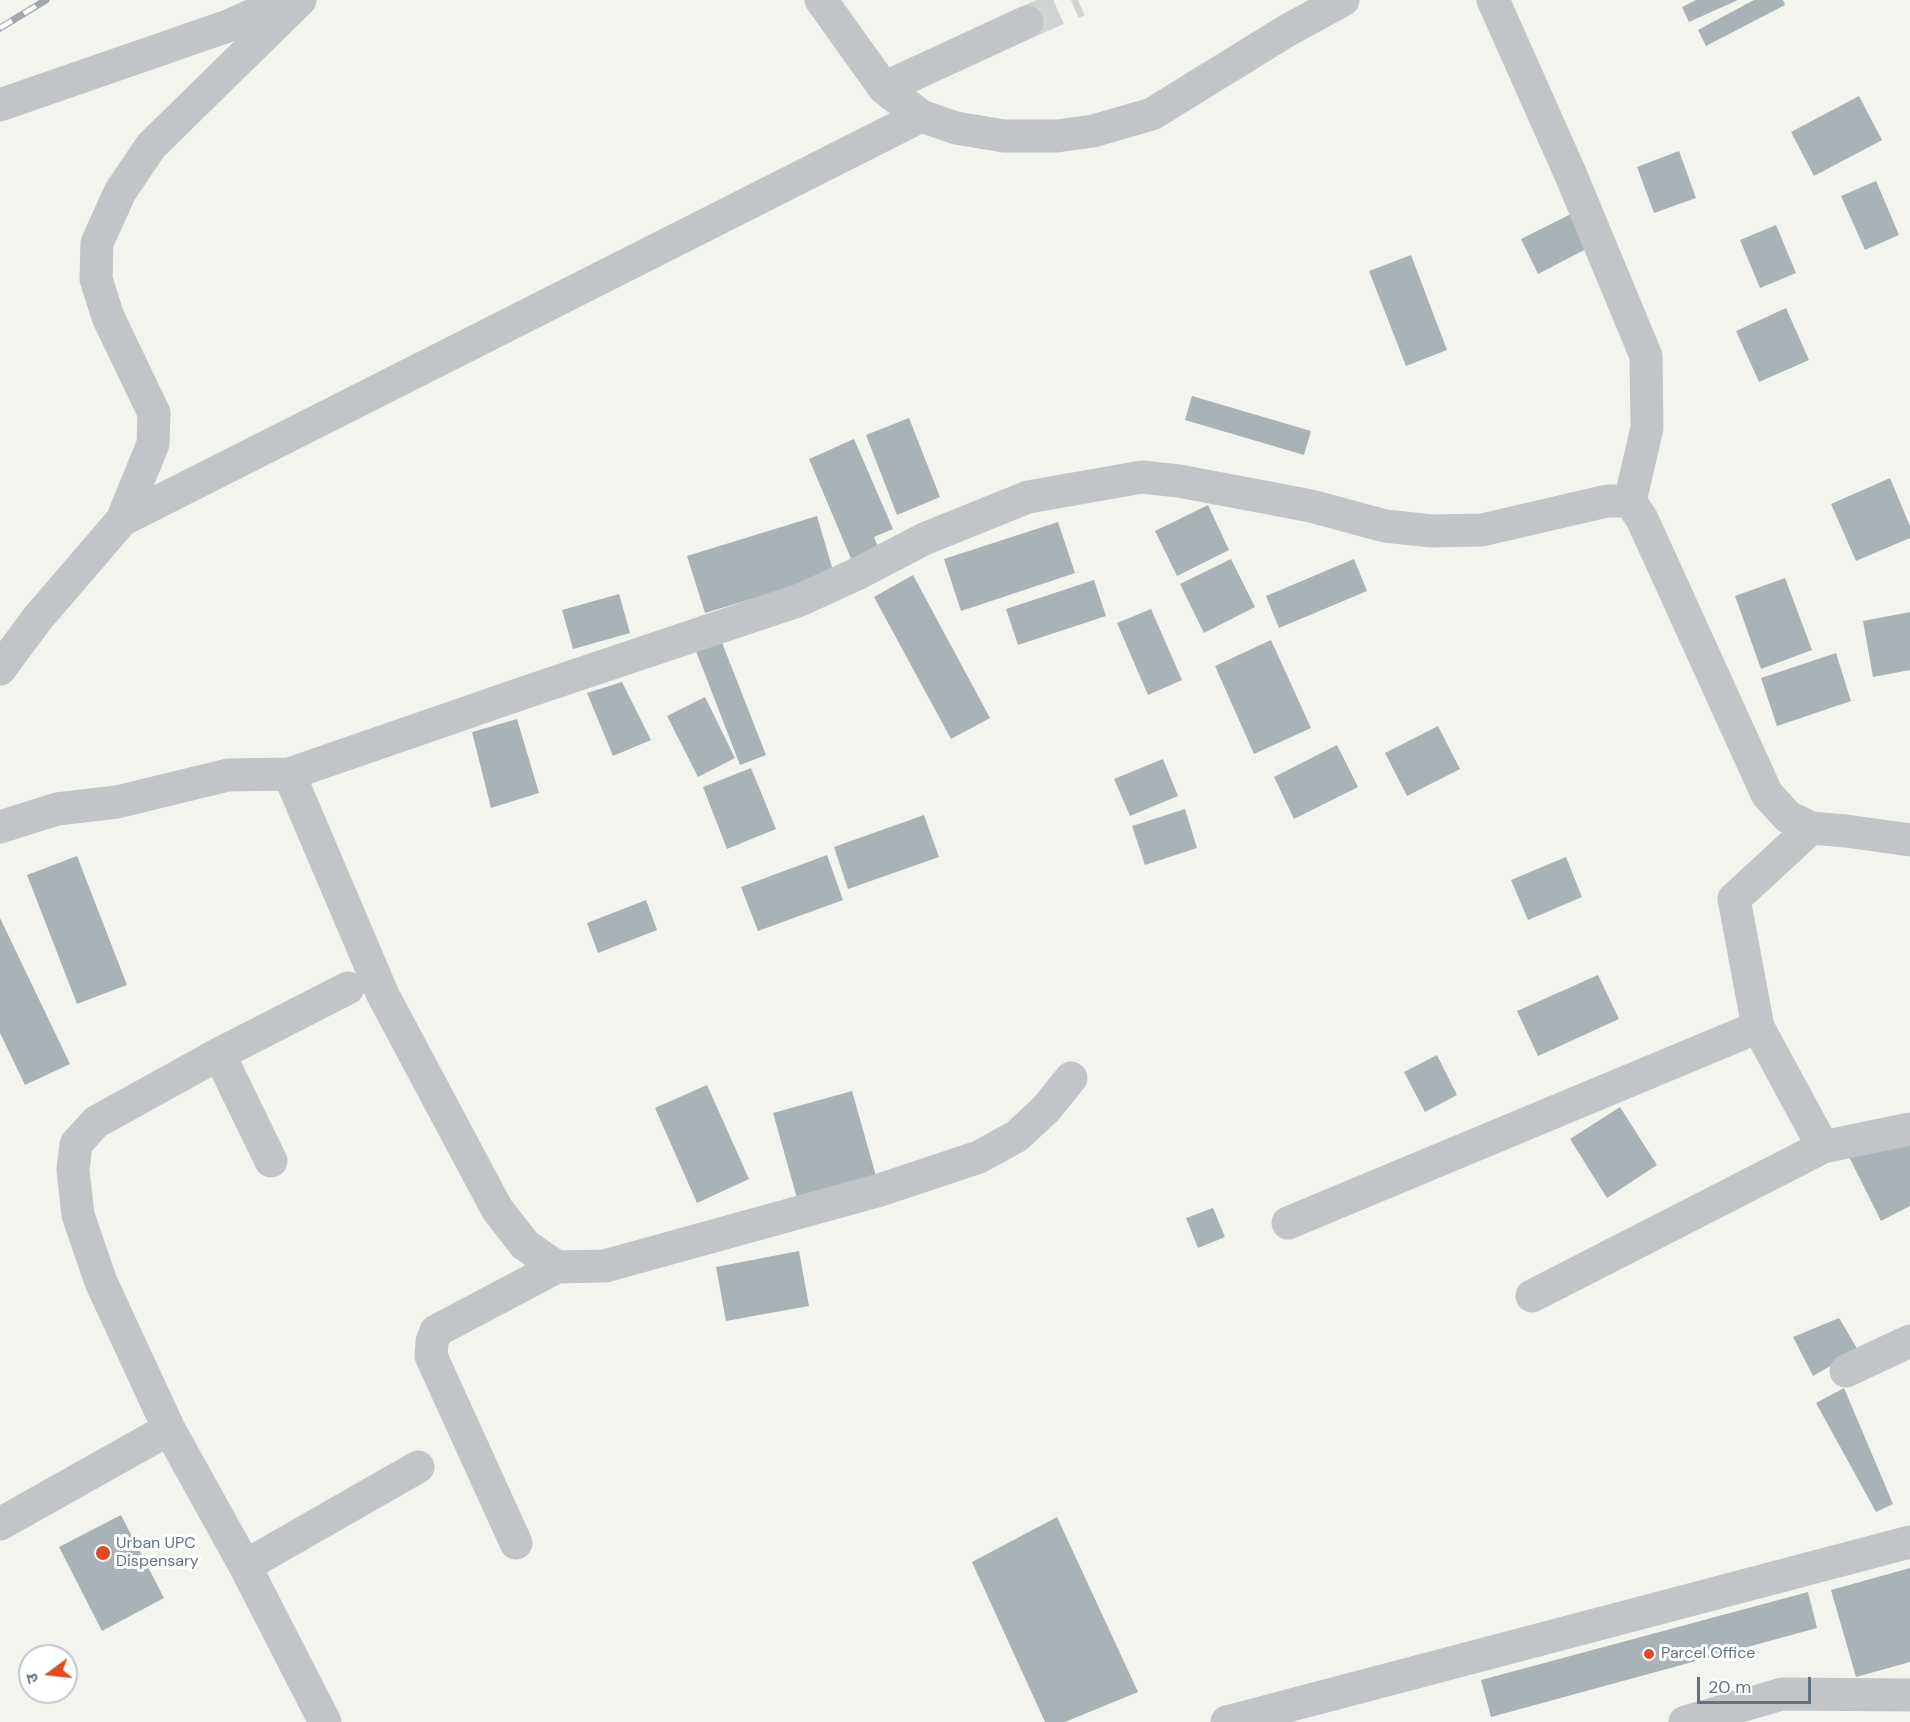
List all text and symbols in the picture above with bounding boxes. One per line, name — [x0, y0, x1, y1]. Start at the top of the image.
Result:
place label: Urban UPC Dispensary — [116, 1534, 199, 1572]
marker: Urban UPC Dispensary — [94, 1544, 112, 1562]
north arrow — [18, 1644, 78, 1704]
place label: Parcel Office — [1661, 1644, 1755, 1664]
marker: Parcel Office — [1642, 1647, 1656, 1661]
scale bar — [1700, 1665, 1814, 1703]
text: उ — [21, 1671, 43, 1686]
text: 20 m — [1708, 1675, 1751, 1699]

